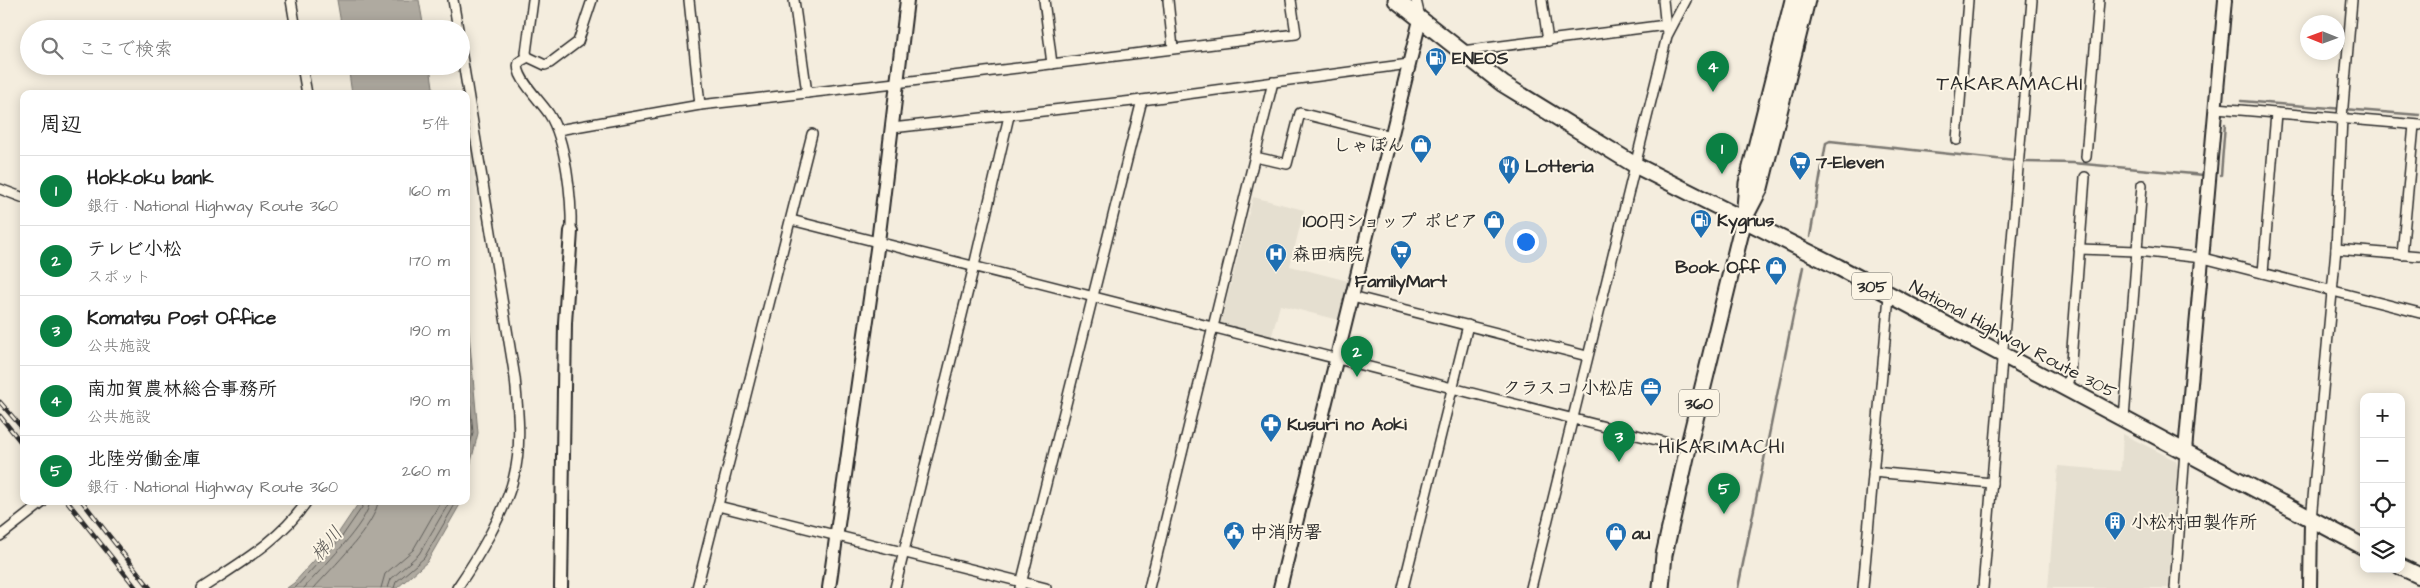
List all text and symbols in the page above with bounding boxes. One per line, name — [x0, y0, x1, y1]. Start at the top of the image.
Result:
north arrow — [2300, 15, 2345, 60]
search box — [20, 20, 470, 75]
icon: search — [38, 34, 66, 62]
text: ここで検索 — [78, 36, 173, 63]
fuel station icon: ENEOS — [1424, 46, 1448, 77]
place label: ENEOS — [1452, 46, 1509, 71]
pin: 4 — [1697, 51, 1729, 92]
district label: TAKARAMACHI — [1937, 70, 2083, 98]
text: 周辺 — [40, 110, 82, 139]
text: 5件 — [423, 113, 450, 135]
place label: しゃぼん — [1333, 133, 1405, 158]
shop icon: しゃぼん — [1409, 133, 1433, 164]
pin: 1 — [1706, 133, 1738, 174]
supermarket icon: 7-Eleven — [1788, 150, 1812, 181]
place label: 7-Eleven — [1815, 150, 1884, 175]
restaurant icon: Lotteria — [1497, 154, 1521, 185]
place label: Lotteria — [1525, 154, 1595, 179]
text: Hokkoku bank — [87, 165, 214, 192]
text: 1 — [55, 180, 57, 202]
text: 160 m — [409, 180, 450, 202]
text: 銀行 · National Highway Route 360 — [87, 195, 338, 217]
fuel station icon: Kygnus — [1689, 208, 1713, 239]
place label: Kygnus — [1717, 208, 1774, 234]
place label: 100円ショップ ポピア — [1303, 209, 1478, 234]
shop icon: 100円ショップ ポピア — [1482, 209, 1506, 240]
your location — [1513, 229, 1539, 255]
text: テレビ小松 — [87, 236, 182, 263]
supermarket icon: FamilyMart — [1389, 239, 1413, 270]
hospital icon: 森田病院 — [1264, 242, 1288, 273]
place label: 森田病院 — [1292, 242, 1364, 267]
text: 2 — [51, 250, 61, 272]
text: 170 m — [409, 250, 450, 272]
place label: Book Off — [1675, 255, 1761, 280]
shop icon: Book Off — [1764, 255, 1788, 286]
text: スポット — [87, 266, 151, 288]
place label: FamilyMart — [1355, 269, 1448, 295]
road number: 305 — [1852, 272, 1892, 300]
street label: National Highway Route 305 — [1904, 274, 2121, 406]
text: Komatsu Post Office — [87, 305, 276, 332]
text: 3 — [52, 320, 60, 342]
text: 190 m — [410, 320, 450, 342]
text: 公共施設 — [87, 335, 151, 357]
pin: 2 — [1341, 336, 1373, 377]
text: 南加賀農林総合事務所 — [87, 376, 277, 403]
place label: クラスコ 小松店 — [1503, 376, 1635, 401]
office icon: クラスコ 小松店 — [1639, 376, 1663, 407]
road number: 360 — [1679, 389, 1719, 416]
text: 4 — [51, 390, 61, 412]
text: 190 m — [410, 390, 450, 412]
map controls — [2360, 393, 2405, 573]
button: + — [2360, 393, 2405, 438]
text: 公共施設 — [87, 406, 151, 428]
pharmacy icon: Kusuri no Aoki — [1259, 412, 1283, 443]
place label: Kusuri no Aoki — [1287, 412, 1407, 437]
pin: 3 — [1603, 421, 1635, 462]
district label: HIKARIMACHI — [1659, 433, 1786, 461]
button: − — [2360, 438, 2405, 483]
text: 北陸労働金庫 — [87, 446, 201, 473]
text: 5 — [50, 460, 62, 482]
text: 260 m — [402, 460, 450, 482]
pin: 5 — [1708, 473, 1740, 514]
text: 銀行 · National Highway Route 360 — [87, 476, 338, 498]
button: locate — [2360, 483, 2405, 528]
building icon: 小松村田製作所 — [2103, 510, 2127, 541]
place label: 小松村田製作所 — [2131, 510, 2257, 535]
public building icon: 中消防署 — [1222, 520, 1246, 551]
place label: 中消防署 — [1250, 520, 1322, 545]
water label: 梯川 — [305, 521, 350, 567]
shop icon: au — [1604, 521, 1628, 552]
place label: au — [1631, 521, 1650, 546]
button: layers — [2360, 528, 2405, 573]

